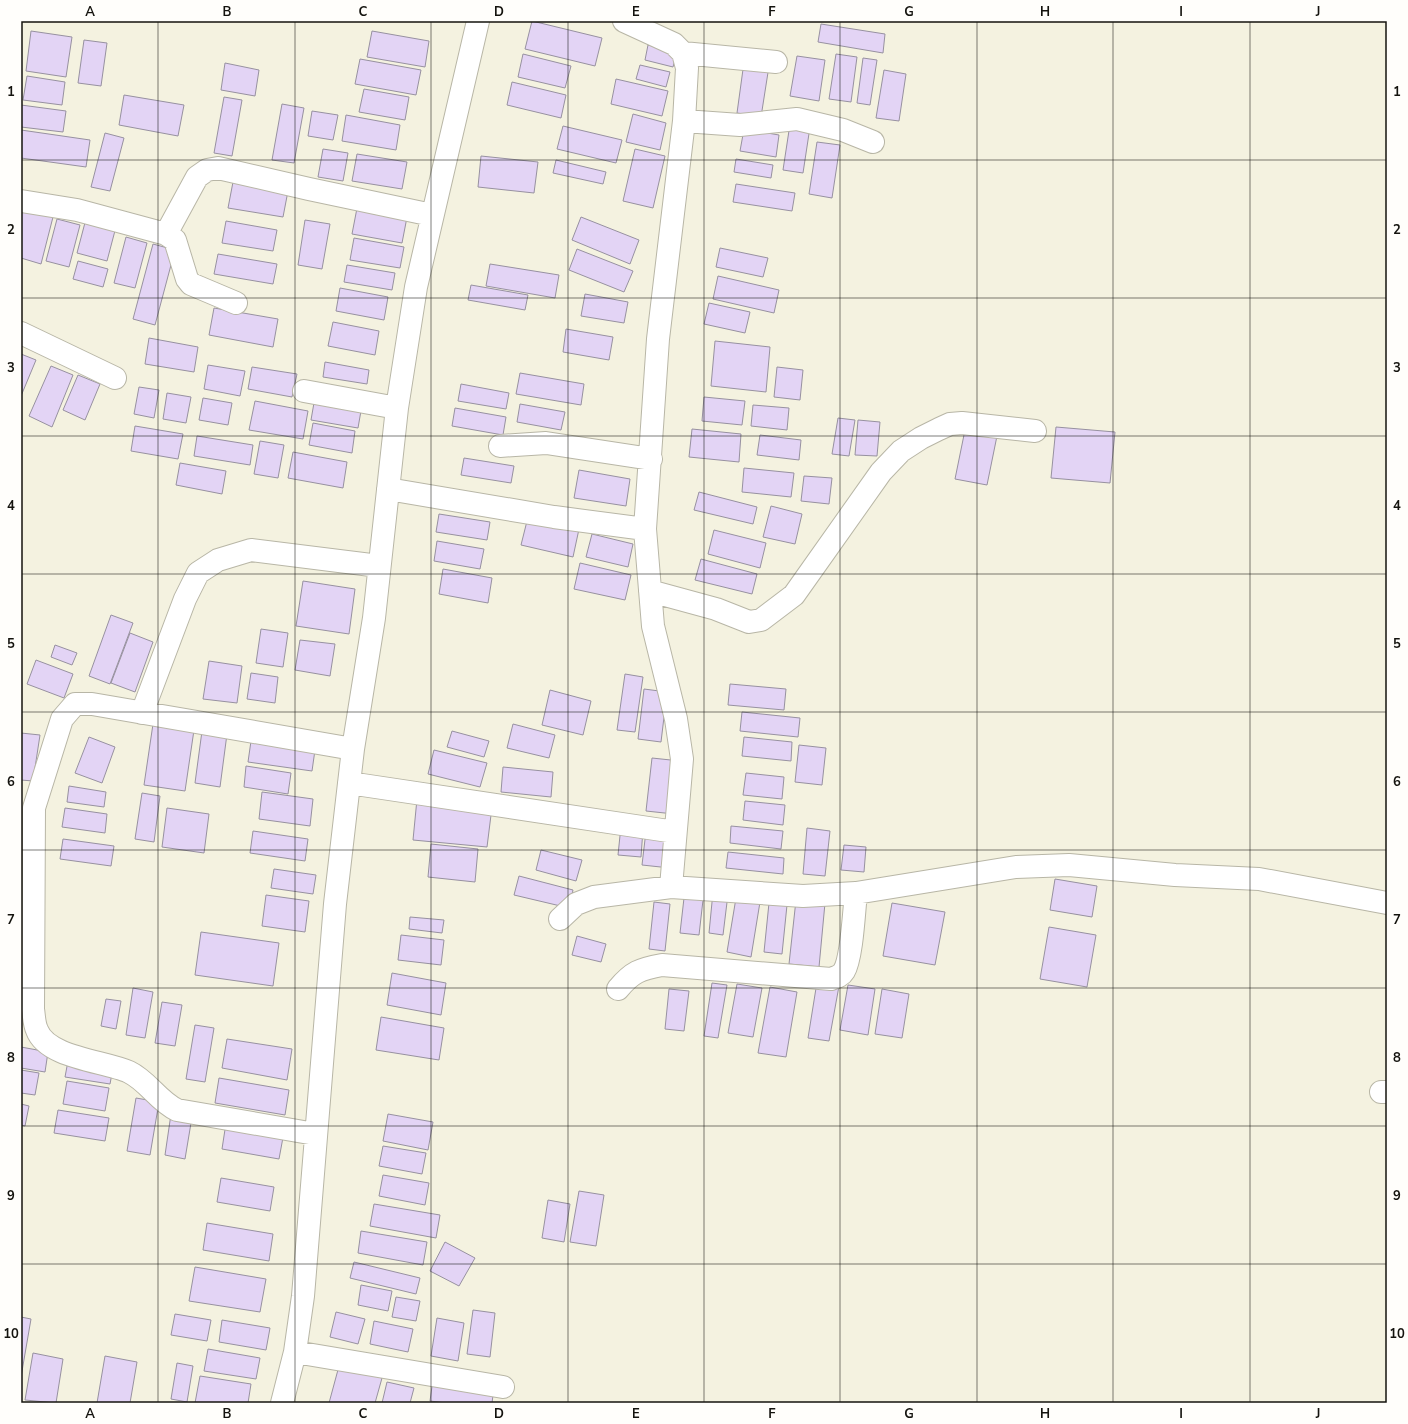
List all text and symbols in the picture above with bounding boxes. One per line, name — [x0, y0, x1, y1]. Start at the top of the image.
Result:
text: A — [85, 3, 95, 21]
text: B — [223, 3, 232, 21]
text: C — [359, 3, 368, 21]
text: D — [494, 3, 504, 21]
text: E — [632, 3, 640, 21]
text: F — [768, 3, 776, 21]
text: G — [904, 3, 914, 21]
text: H — [1040, 3, 1050, 21]
text: I — [1179, 3, 1183, 21]
text: J — [1315, 3, 1320, 21]
text: 1 — [7, 83, 15, 101]
text: 1 — [1393, 83, 1401, 101]
text: 2 — [7, 221, 15, 239]
text: 2 — [1393, 221, 1401, 239]
text: 3 — [7, 359, 15, 377]
text: 3 — [1393, 359, 1401, 377]
text: 4 — [7, 497, 15, 515]
text: 4 — [1393, 497, 1401, 515]
text: 5 — [7, 635, 15, 653]
text: 5 — [1393, 635, 1401, 653]
text: 6 — [7, 773, 15, 791]
text: 6 — [1393, 773, 1401, 791]
text: 7 — [7, 911, 15, 929]
text: 7 — [1393, 911, 1401, 929]
text: 8 — [7, 1049, 15, 1067]
text: 8 — [1393, 1049, 1401, 1067]
text: 9 — [7, 1187, 15, 1205]
text: 9 — [1393, 1187, 1401, 1205]
text: 10 — [3, 1325, 19, 1343]
text: 10 — [1389, 1325, 1405, 1343]
text: A — [85, 1405, 95, 1423]
text: B — [223, 1405, 232, 1423]
text: C — [359, 1405, 368, 1423]
text: D — [494, 1405, 504, 1423]
text: E — [632, 1405, 640, 1423]
text: F — [768, 1405, 776, 1423]
text: G — [904, 1405, 914, 1423]
text: H — [1040, 1405, 1050, 1423]
text: I — [1179, 1405, 1183, 1423]
text: J — [1315, 1405, 1320, 1423]

